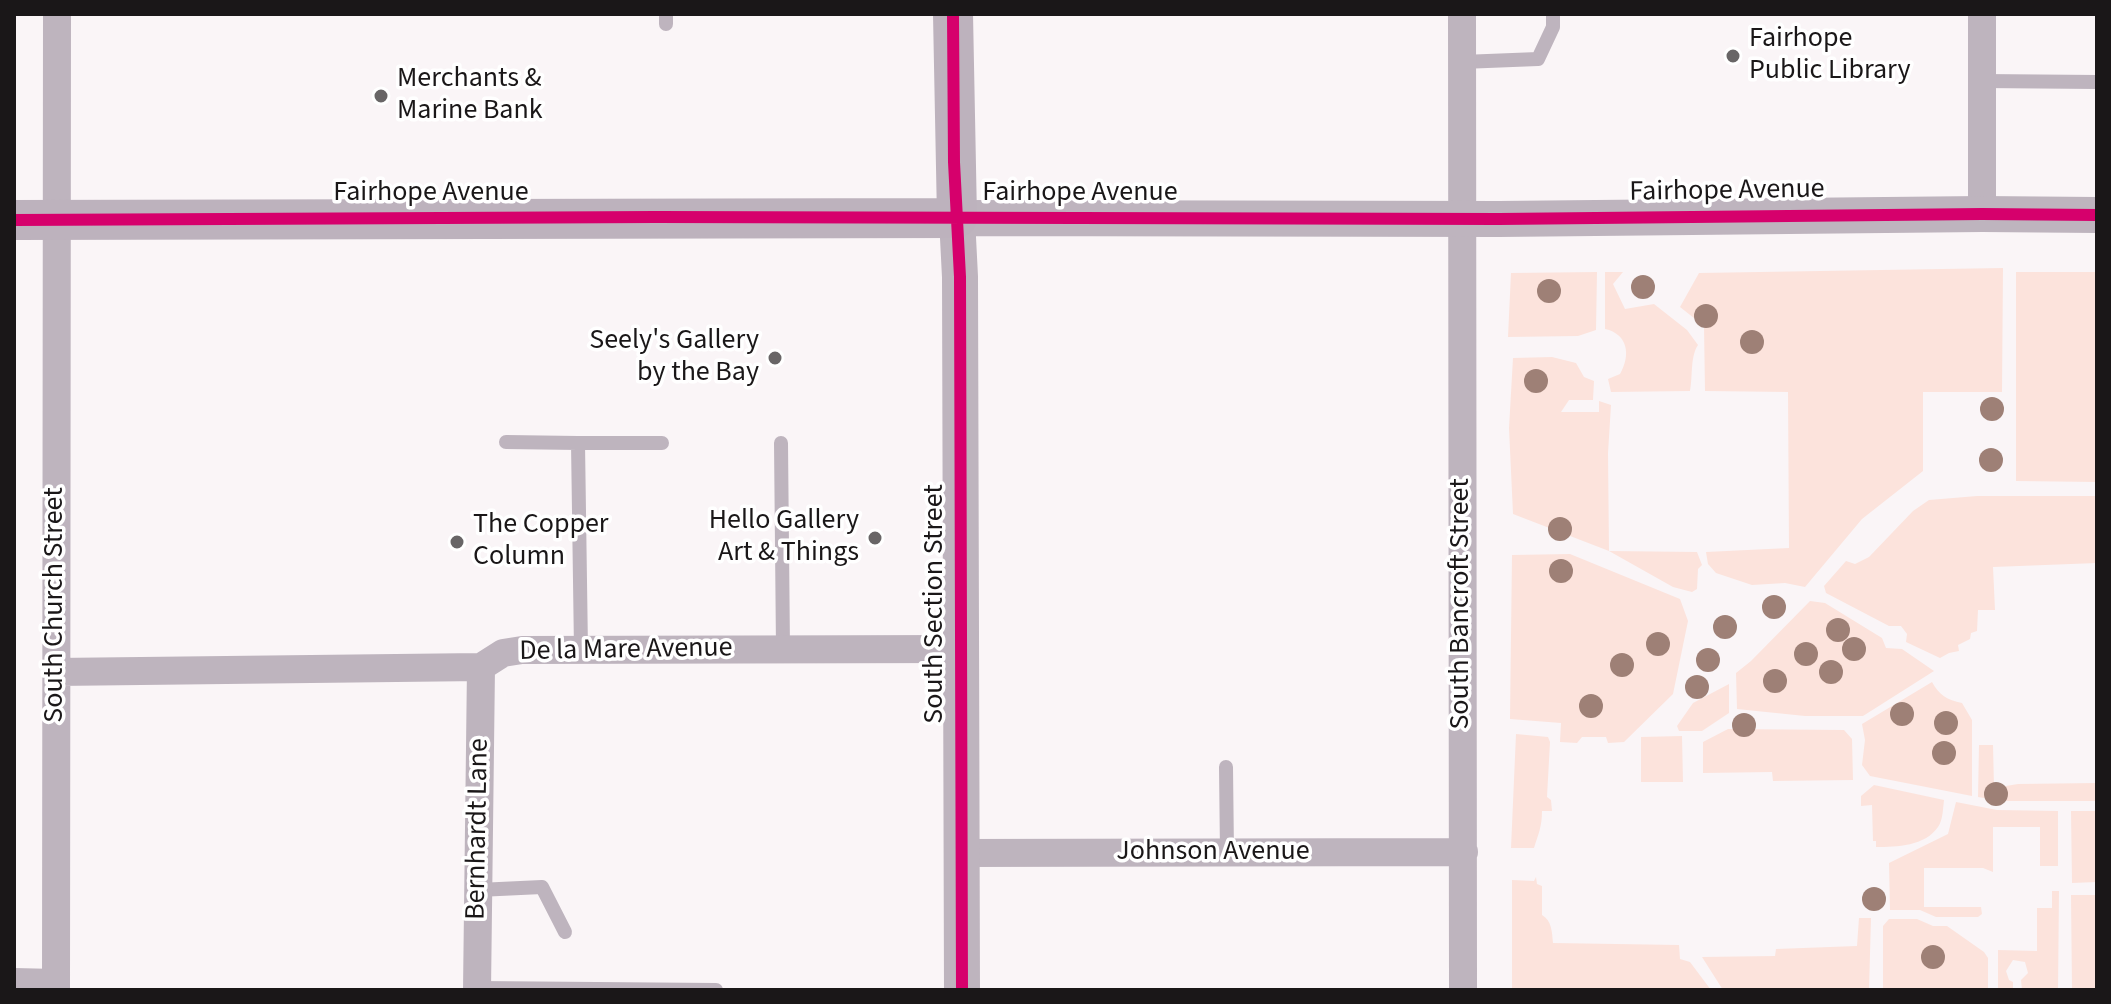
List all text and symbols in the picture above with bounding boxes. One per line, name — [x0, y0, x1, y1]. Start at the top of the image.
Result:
place label: Fairhope Public Library — [1749, 23, 1911, 89]
marker: Fairhope Public Library — [1724, 47, 1742, 65]
place label: Merchants & Marine Bank — [397, 63, 543, 129]
marker: Merchants & Marine Bank — [372, 87, 390, 105]
street label: Fairhope Avenue — [1629, 173, 1825, 211]
street label: Fairhope Avenue — [333, 177, 529, 211]
street label: Fairhope Avenue — [982, 177, 1178, 211]
place label: Seely's Gallery by the Bay — [589, 325, 759, 391]
marker: Seely's Gallery by the Bay — [766, 349, 784, 367]
street label: South Bancroft Street — [1445, 478, 1479, 730]
street label: South Section Street — [919, 484, 953, 724]
street label: South Church Street — [39, 487, 73, 723]
place label: Hello Gallery Art & Things — [709, 505, 859, 571]
place label: The Copper Column — [473, 509, 609, 575]
marker: Hello Gallery Art & Things — [866, 529, 884, 547]
marker: The Copper Column — [448, 533, 466, 551]
street label: De la Mare Avenue — [519, 632, 733, 670]
street label: Bernhardt Lane — [461, 738, 497, 920]
street label: Johnson Avenue — [1116, 836, 1310, 870]

